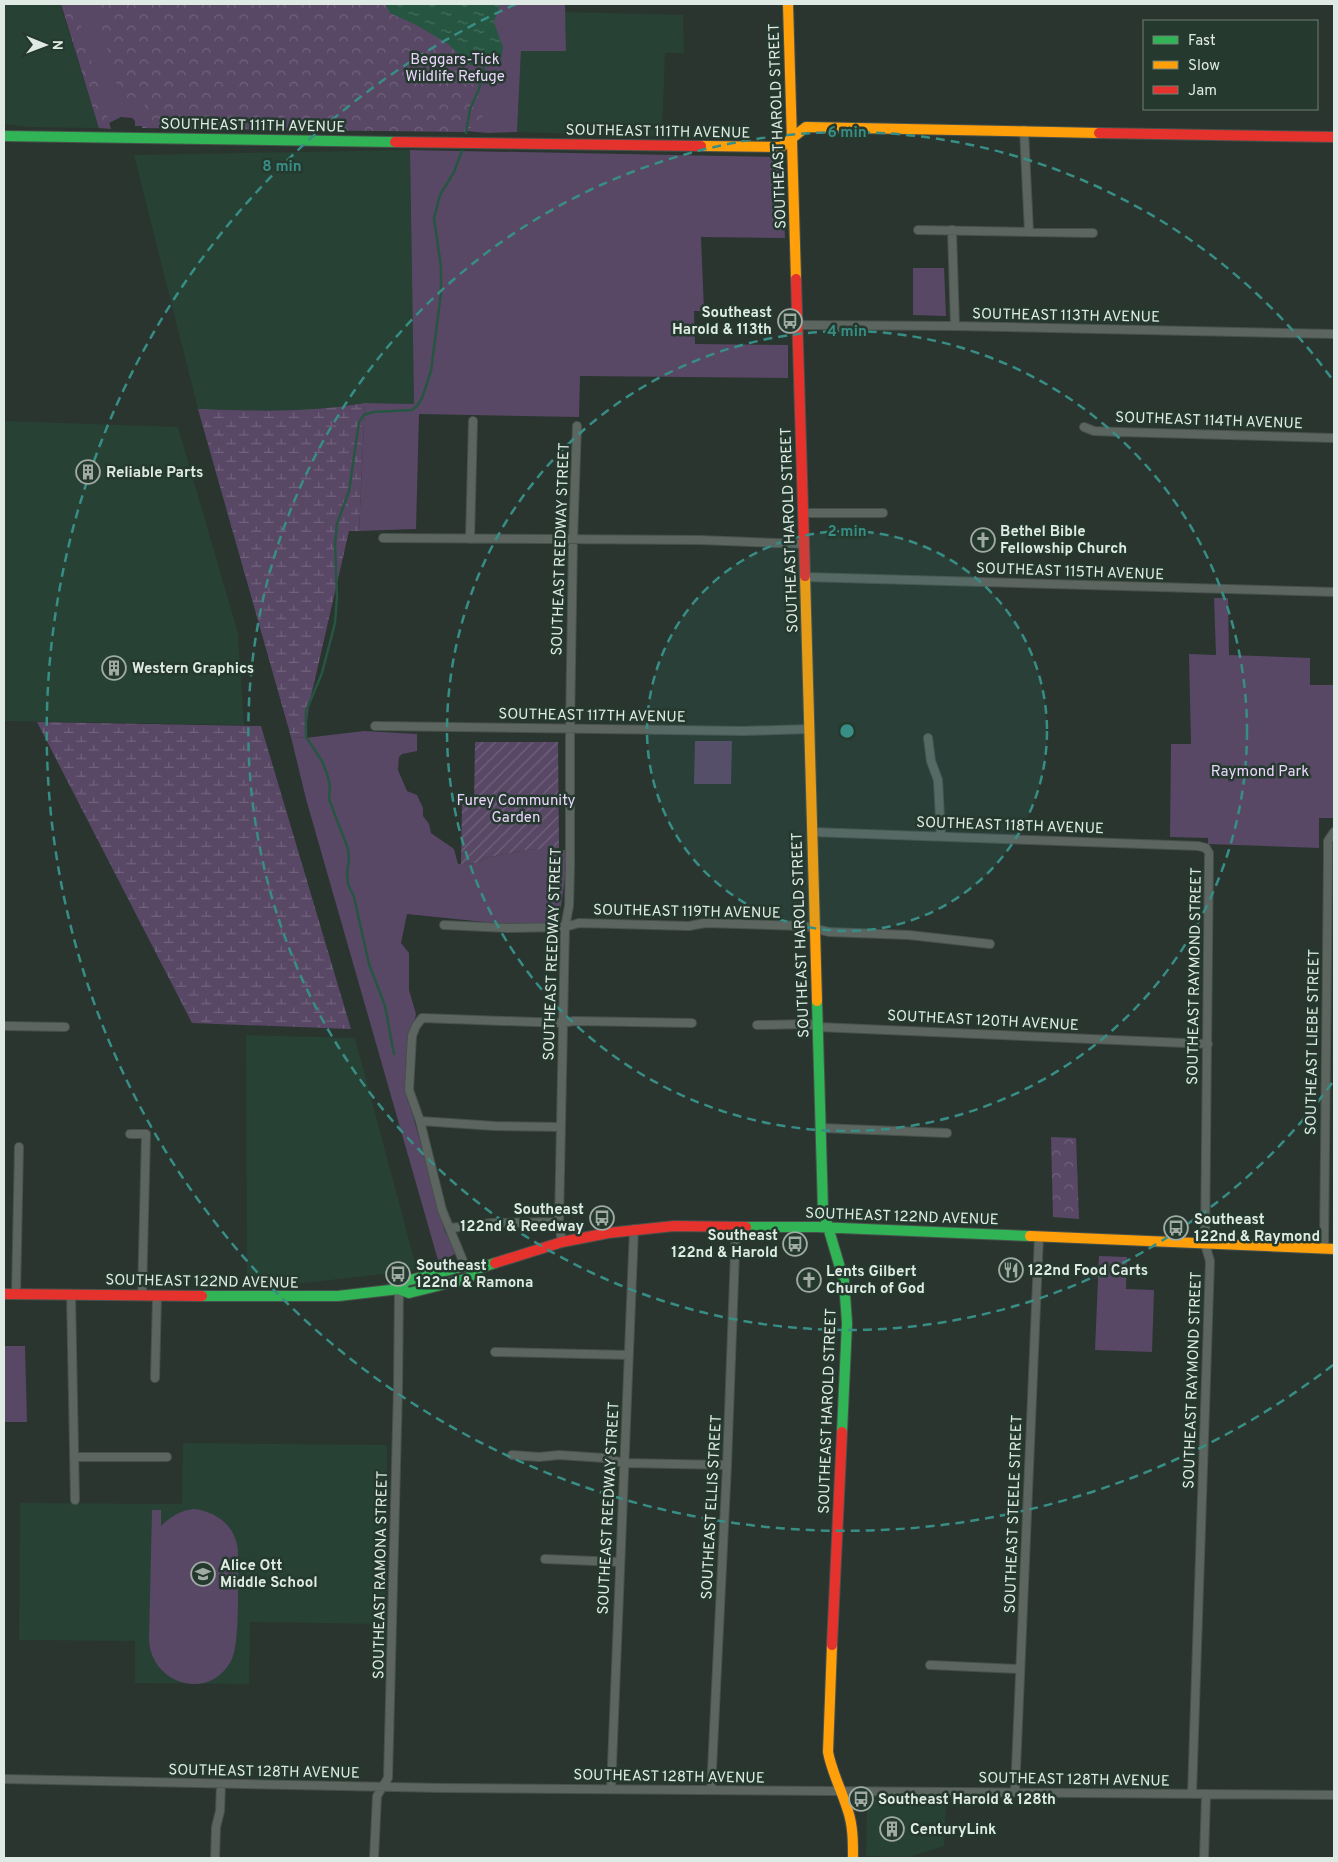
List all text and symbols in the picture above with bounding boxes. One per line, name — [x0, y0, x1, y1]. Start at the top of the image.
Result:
north arrow — [20, 20, 70, 70]
legend — [1143, 20, 1318, 110]
street label: SOUTHEAST HAROLD STREET — [765, 23, 792, 229]
text: Fast — [1188, 32, 1216, 51]
text: N — [48, 40, 65, 50]
park label: Beggars-Tick Wildlife Refuge — [405, 51, 505, 87]
text: Slow — [1188, 57, 1220, 76]
text: Jam — [1188, 82, 1217, 101]
street label: SOUTHEAST 111TH AVENUE — [160, 115, 345, 138]
street label: SOUTHEAST 111TH AVENUE — [565, 121, 750, 144]
text: 6 min — [827, 124, 867, 143]
text: 8 min — [262, 158, 302, 177]
place label: Southeast Harold & 113th — [672, 304, 772, 340]
street label: SOUTHEAST 113TH AVENUE — [972, 305, 1160, 328]
bus stop icon: Southeast Harold & 113th — [777, 308, 803, 334]
text: 4 min — [827, 323, 867, 342]
street label: SOUTHEAST 114TH AVENUE — [1115, 409, 1303, 434]
street label: SOUTHEAST HAROLD STREET — [777, 427, 804, 633]
street label: SOUTHEAST REEDWAY STREET — [548, 442, 575, 656]
building icon: Reliable Parts — [75, 459, 101, 485]
place label: Reliable Parts — [106, 464, 203, 483]
text: 2 min — [827, 523, 867, 542]
place label: Bethel Bible Fellowship Church — [1000, 523, 1127, 559]
church icon: Bethel Bible Fellowship Church — [970, 527, 996, 553]
street label: SOUTHEAST 115TH AVENUE — [976, 560, 1164, 585]
building icon: Western Graphics — [101, 655, 127, 681]
place label: Western Graphics — [132, 660, 254, 679]
street label: SOUTHEAST 117TH AVENUE — [498, 705, 686, 728]
centre of rings — [838, 722, 856, 740]
park label: Raymond Park — [1211, 763, 1309, 782]
park label: Furey Community Garden — [457, 792, 576, 828]
street label: SOUTHEAST 118TH AVENUE — [916, 814, 1104, 839]
street label: SOUTHEAST HAROLD STREET — [788, 832, 815, 1038]
street label: SOUTHEAST REEDWAY STREET — [540, 847, 567, 1061]
street label: SOUTHEAST RAYMOND STREET — [1184, 867, 1207, 1085]
street label: SOUTHEAST 119TH AVENUE — [593, 901, 781, 924]
street label: SOUTHEAST LIEBE STREET — [1302, 949, 1325, 1135]
street label: SOUTHEAST 120TH AVENUE — [887, 1007, 1079, 1036]
place label: Southeast 122nd & Reedway — [460, 1201, 584, 1237]
bus stop icon: Southeast 122nd & Reedway — [589, 1205, 615, 1231]
street label: SOUTHEAST 122ND AVENUE — [805, 1205, 999, 1230]
place label: Southeast 122nd & Raymond — [1194, 1211, 1320, 1247]
bus stop icon: Southeast 122nd & Raymond — [1163, 1215, 1189, 1241]
place label: Southeast 122nd & Harold — [671, 1227, 778, 1263]
bus stop icon: Southeast 122nd & Harold — [782, 1231, 808, 1257]
place label: Southeast 122nd & Ramona — [416, 1257, 533, 1293]
restaurant icon: 122nd Food Carts — [998, 1257, 1024, 1283]
bus stop icon: Southeast 122nd & Ramona — [385, 1261, 411, 1287]
place label: 122nd Food Carts — [1028, 1262, 1148, 1281]
place label: Lents Gilbert Church of God — [826, 1263, 925, 1299]
church icon: Lents Gilbert Church of God — [796, 1267, 822, 1293]
street label: SOUTHEAST 122ND AVENUE — [105, 1271, 299, 1294]
street label: SOUTHEAST RAYMOND STREET — [1180, 1271, 1207, 1489]
street label: SOUTHEAST HAROLD STREET — [815, 1308, 842, 1514]
street label: SOUTHEAST REEDWAY STREET — [594, 1401, 625, 1615]
street label: SOUTHEAST ELLIS STREET — [698, 1414, 727, 1600]
street label: SOUTHEAST STEELE STREET — [1002, 1414, 1027, 1614]
street label: SOUTHEAST RAMONA STREET — [370, 1471, 393, 1679]
place label: Alice Ott Middle School — [220, 1557, 318, 1593]
school or university icon: Alice Ott Middle School — [190, 1561, 216, 1587]
street label: SOUTHEAST 128TH AVENUE — [168, 1761, 360, 1784]
street label: SOUTHEAST 128TH AVENUE — [573, 1766, 765, 1789]
street label: SOUTHEAST 128TH AVENUE — [978, 1769, 1170, 1792]
bus stop icon: Southeast Harold & 128th — [848, 1786, 874, 1812]
place label: Southeast Harold & 128th — [878, 1791, 1056, 1810]
building icon: CenturyLink — [879, 1816, 905, 1842]
place label: CenturyLink — [910, 1821, 996, 1840]

